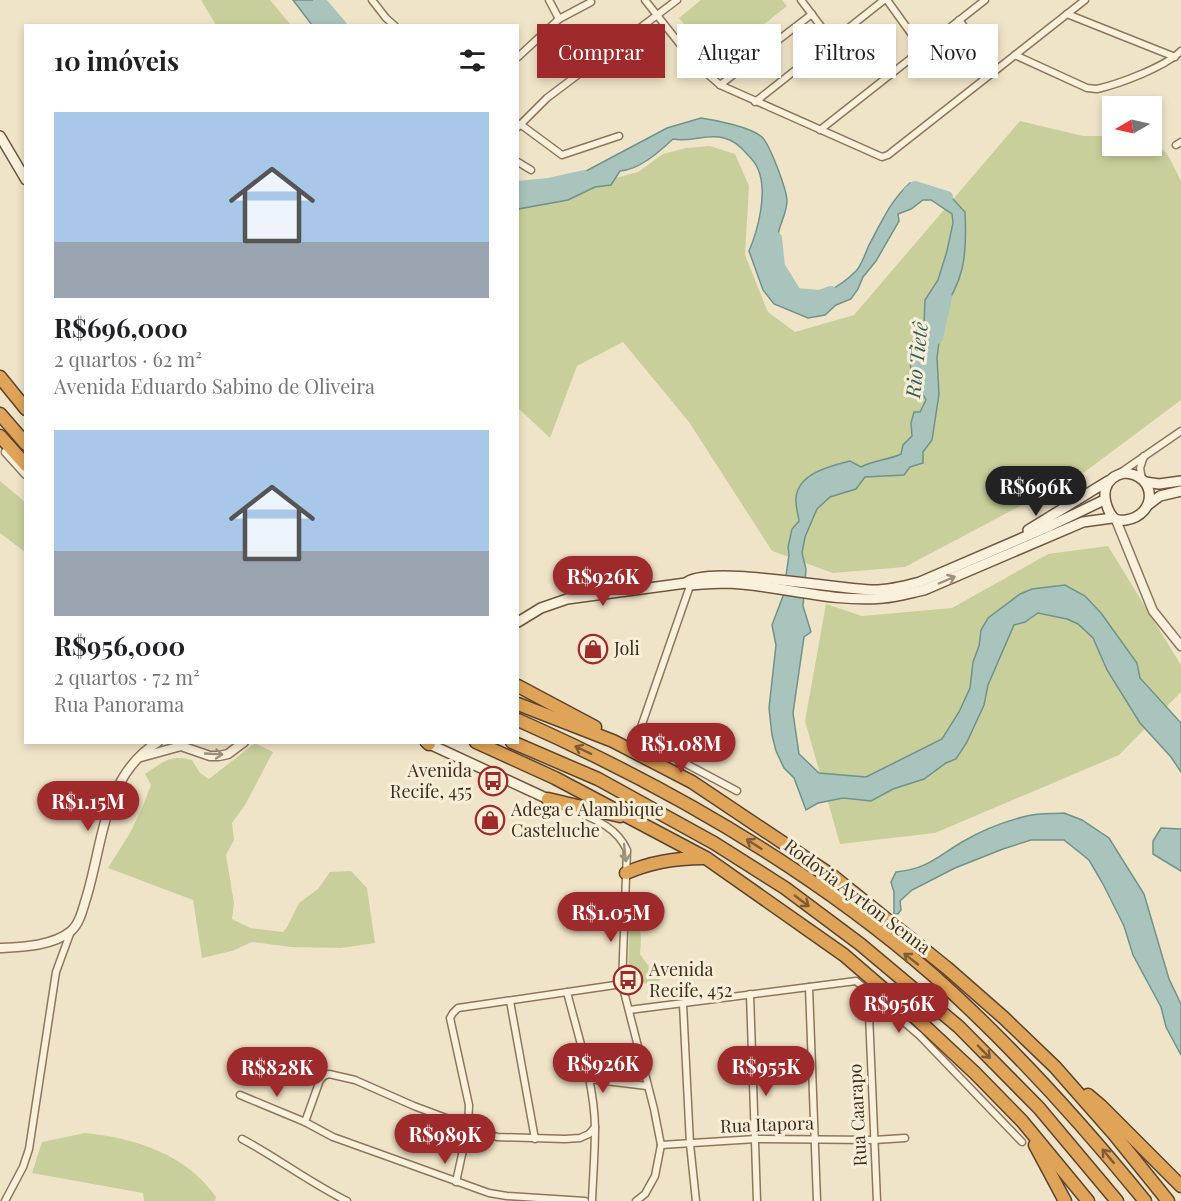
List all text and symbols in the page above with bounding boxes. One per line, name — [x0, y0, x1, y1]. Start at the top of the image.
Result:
chip: Comprar — [537, 24, 665, 78]
chip: Alugar — [677, 24, 781, 78]
chip: Filtros — [793, 24, 896, 78]
chip: Novo — [908, 24, 998, 78]
text: 10 imóveis — [54, 43, 179, 78]
icon: filters — [456, 44, 489, 77]
north arrow — [1102, 96, 1162, 156]
map controls — [1102, 96, 1162, 156]
icon: home — [218, 151, 326, 259]
text: R$696,000 — [54, 310, 188, 345]
water label: Rio Tietê — [898, 319, 933, 400]
text: 2 quartos · 62 m² — [54, 345, 202, 372]
text: Avenida Eduardo Sabino de Oliveira — [54, 372, 375, 399]
pin: R$696K — [987, 466, 1085, 517]
icon: home — [218, 469, 326, 577]
text: R$696K — [999, 472, 1073, 499]
pin: R$926K — [554, 556, 652, 607]
text: R$926K — [567, 562, 639, 589]
one-way arrow — [937, 574, 956, 585]
text: R$956,000 — [54, 628, 185, 663]
shop icon: Joli — [577, 633, 609, 665]
place label: Joli — [613, 636, 640, 660]
text: 2 quartos · 72 m² — [54, 663, 200, 690]
text: Rua Panorama — [54, 690, 184, 717]
pin: R$1.08M — [626, 723, 736, 774]
text: R$1.08M — [640, 729, 722, 756]
one-way arrow — [575, 744, 593, 756]
one-way arrow — [204, 749, 223, 760]
place label: Avenida Recife, 455 — [390, 758, 472, 803]
bus stop icon: Avenida Recife, 455 — [477, 765, 509, 797]
pin: R$1.15M — [33, 781, 143, 832]
text: R$1.15M — [51, 787, 125, 814]
place label: Adega e Alambique Casteluche — [510, 797, 664, 842]
shop icon: Adega e Alambique Casteluche — [474, 804, 506, 836]
street label: Rodovia Ayrton Senna — [779, 833, 936, 959]
one-way arrow — [746, 837, 763, 849]
one-way arrow — [620, 843, 631, 862]
pin: R$1.05M — [556, 892, 666, 943]
one-way arrow — [794, 895, 810, 907]
text: R$1.05M — [572, 898, 651, 925]
one-way arrow — [904, 952, 920, 965]
place label: Avenida Recife, 452 — [648, 957, 732, 1002]
bus stop icon: Avenida Recife, 452 — [612, 964, 644, 996]
pin: R$956K — [850, 983, 948, 1034]
text: R$956K — [863, 989, 935, 1016]
pin: R$926K — [554, 1043, 652, 1094]
one-way arrow — [977, 1045, 992, 1060]
pin: R$955K — [717, 1046, 815, 1097]
pin: R$828K — [228, 1047, 326, 1098]
text: R$926K — [567, 1049, 639, 1076]
text: R$955K — [731, 1052, 801, 1079]
text: R$828K — [241, 1053, 313, 1080]
street label: Rua Caarapo — [842, 1063, 872, 1167]
street label: Rua Itapora — [720, 1110, 814, 1138]
pin: R$989K — [396, 1114, 494, 1165]
text: R$989K — [409, 1120, 481, 1147]
one-way arrow — [1101, 1149, 1115, 1164]

